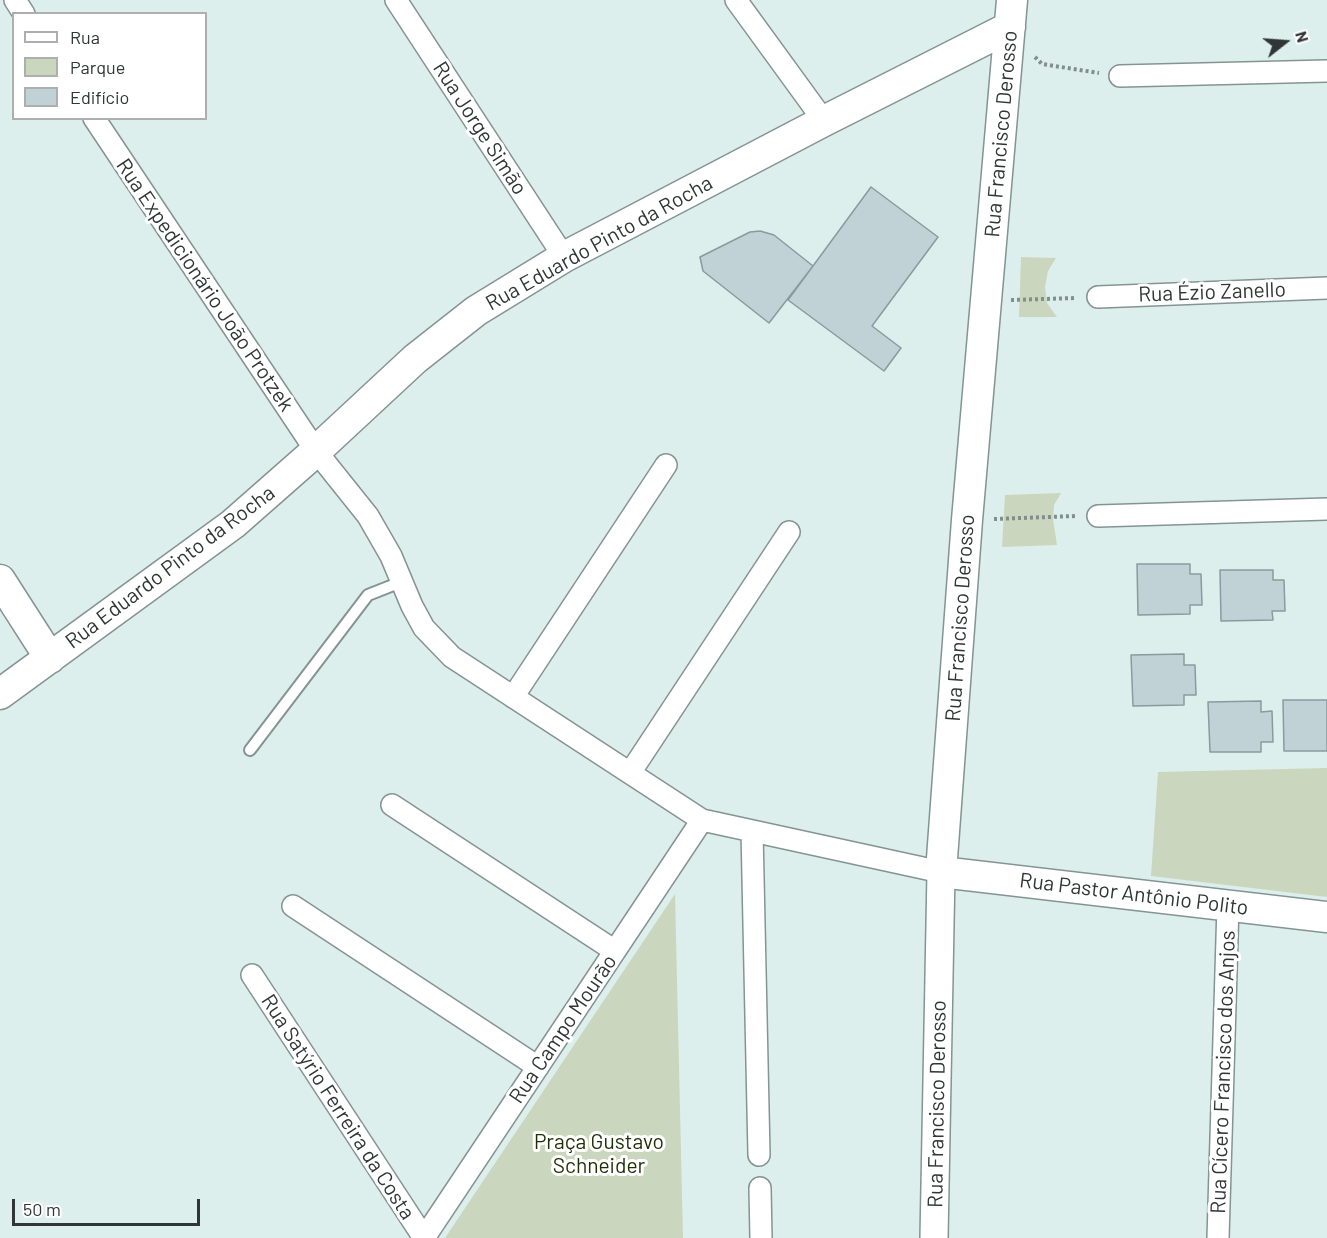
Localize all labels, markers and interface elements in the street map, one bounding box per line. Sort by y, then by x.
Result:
legend [12,12,207,120]
north arrow [1255,12,1315,72]
text: Rua [70,26,100,48]
text: N [1292,29,1313,44]
street label: Rua Francisco Derosso [979,30,1023,238]
text: Parque [70,56,125,78]
street label: Rua Jorge Simão [428,57,532,199]
text: Edifício [70,86,129,108]
street label: Rua Expedicionário João Protzek [111,154,299,416]
street label: Rua Eduardo Pinto da Rocha [481,170,717,316]
street label: Rua Ézio Zanello [1138,277,1286,307]
street label: Rua Eduardo Pinto da Rocha [60,480,280,654]
street label: Rua Francisco Derosso [940,514,980,722]
street label: Rua Pastor Antônio Polito [1018,867,1250,921]
street label: Rua Cícero Francisco dos Anjos [1205,930,1241,1214]
street label: Rua Campo Mourão [504,950,622,1108]
street label: Rua Satýrio Ferreira da Costa [256,990,420,1224]
street label: Rua Francisco Derosso [923,1000,951,1208]
park label: Praça Gustavo Schneider [534,1129,664,1179]
scale bar [15,1187,202,1225]
text: 50 m [23,1198,61,1220]

